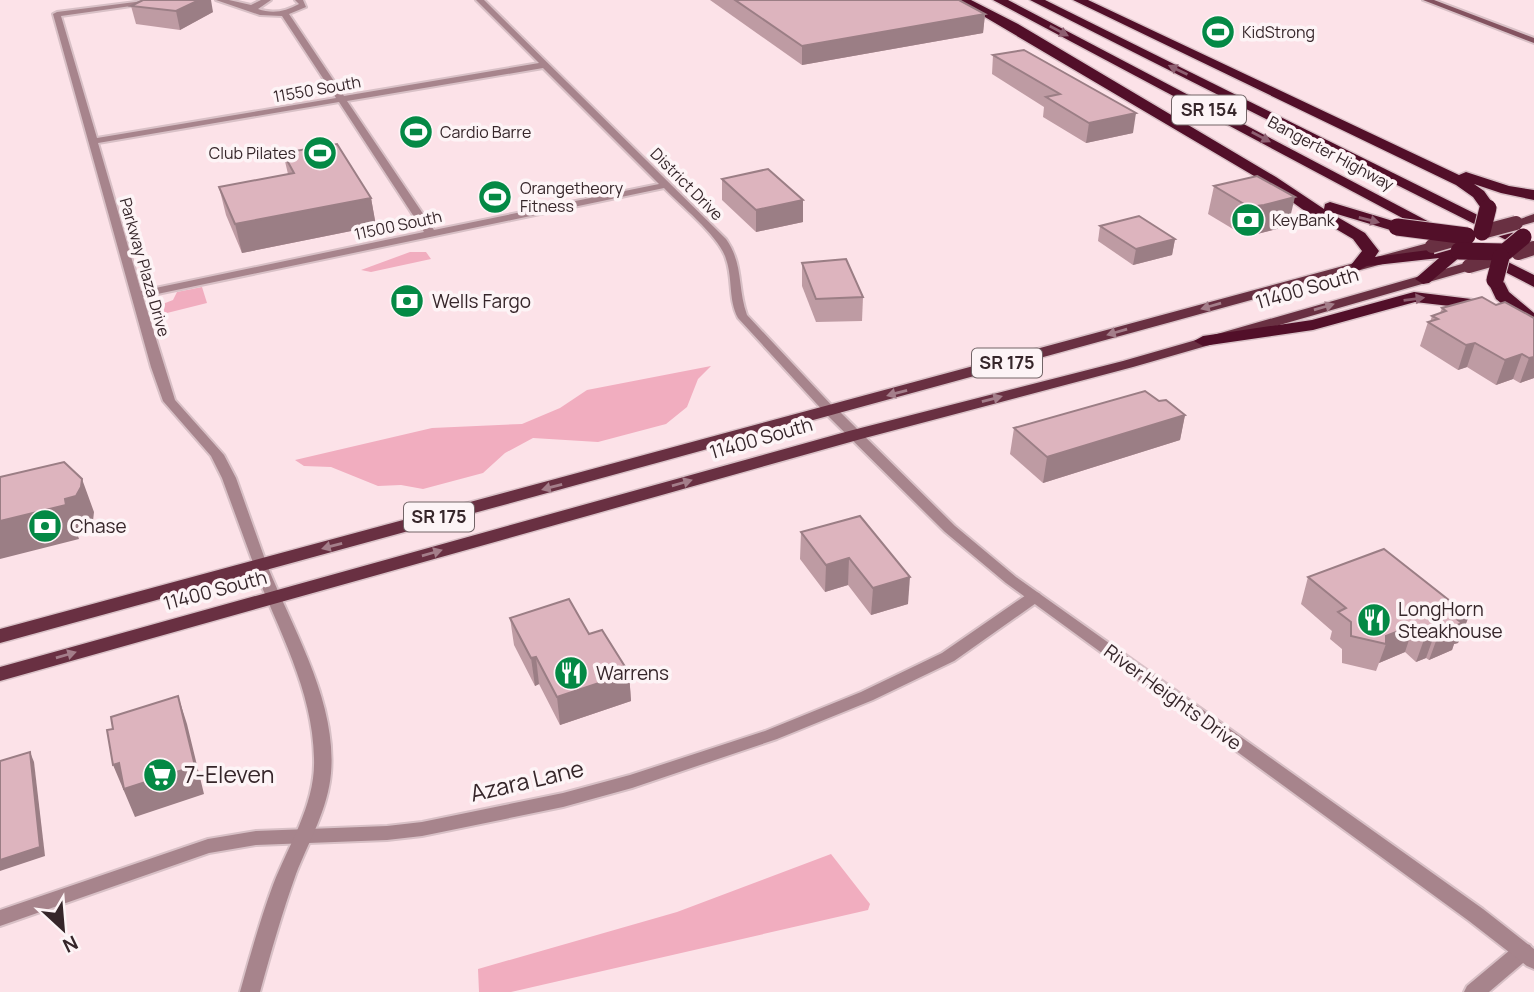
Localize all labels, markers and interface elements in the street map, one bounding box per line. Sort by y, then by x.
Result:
sports icon: KidStrong [1199,13,1237,51]
place label: KidStrong [1242,21,1315,43]
one-way arrow [1050,25,1069,37]
one-way arrow [1168,64,1188,75]
street label: 11550 South [271,70,363,108]
road number: SR 154 [1172,96,1246,124]
street label: Bangerter Highway [1264,111,1398,196]
sports icon: Cardio Barre [397,113,435,151]
place label: Cardio Barre [440,121,531,143]
one-way arrow [1251,131,1270,143]
sports icon: Club Pilates [301,134,339,172]
place label: Club Pilates [209,142,296,164]
street label: District Drive [646,143,728,225]
place label: Orangetheory Fitness [520,177,624,217]
sports icon: Orangetheory Fitness [476,178,514,216]
street label: Parkway Plaza Drive [115,195,175,339]
bank icon: KeyBank [1229,201,1267,239]
street label: 11500 South [352,205,444,245]
place label: KeyBank [1272,209,1336,231]
one-way arrow [1358,215,1380,226]
street label: 11400 South [1252,261,1362,315]
bank icon: Wells Fargo [388,282,426,320]
place label: Wells Fargo [432,288,531,314]
one-way arrow [1403,293,1425,304]
one-way arrow [1201,301,1222,311]
one-way arrow [1313,302,1334,312]
one-way arrow [1105,327,1127,338]
road number: SR 175 [972,348,1042,377]
one-way arrow [886,388,908,399]
one-way arrow [981,393,1003,404]
street label: 11400 South [706,411,816,465]
one-way arrow [672,477,694,488]
one-way arrow [541,482,562,492]
road number: SR 175 [404,503,474,532]
bank icon: Chase [26,507,64,545]
place label: Chase [70,513,127,539]
one-way arrow [321,541,343,552]
one-way arrow [422,547,444,558]
street label: 11400 South [160,564,270,616]
place label: LongHorn Steakhouse [1398,596,1503,644]
restaurant icon: LongHorn Steakhouse [1355,601,1393,639]
street label: River Heights Drive [1099,638,1247,756]
one-way arrow [56,650,77,660]
restaurant icon: Warrens [552,654,590,692]
place label: Warrens [596,660,669,686]
street label: Azara Lane [467,751,587,809]
supermarket icon: 7-Eleven [141,756,179,794]
place label: 7-Eleven [184,758,274,790]
north arrow [28,894,98,964]
text: N [59,930,82,959]

